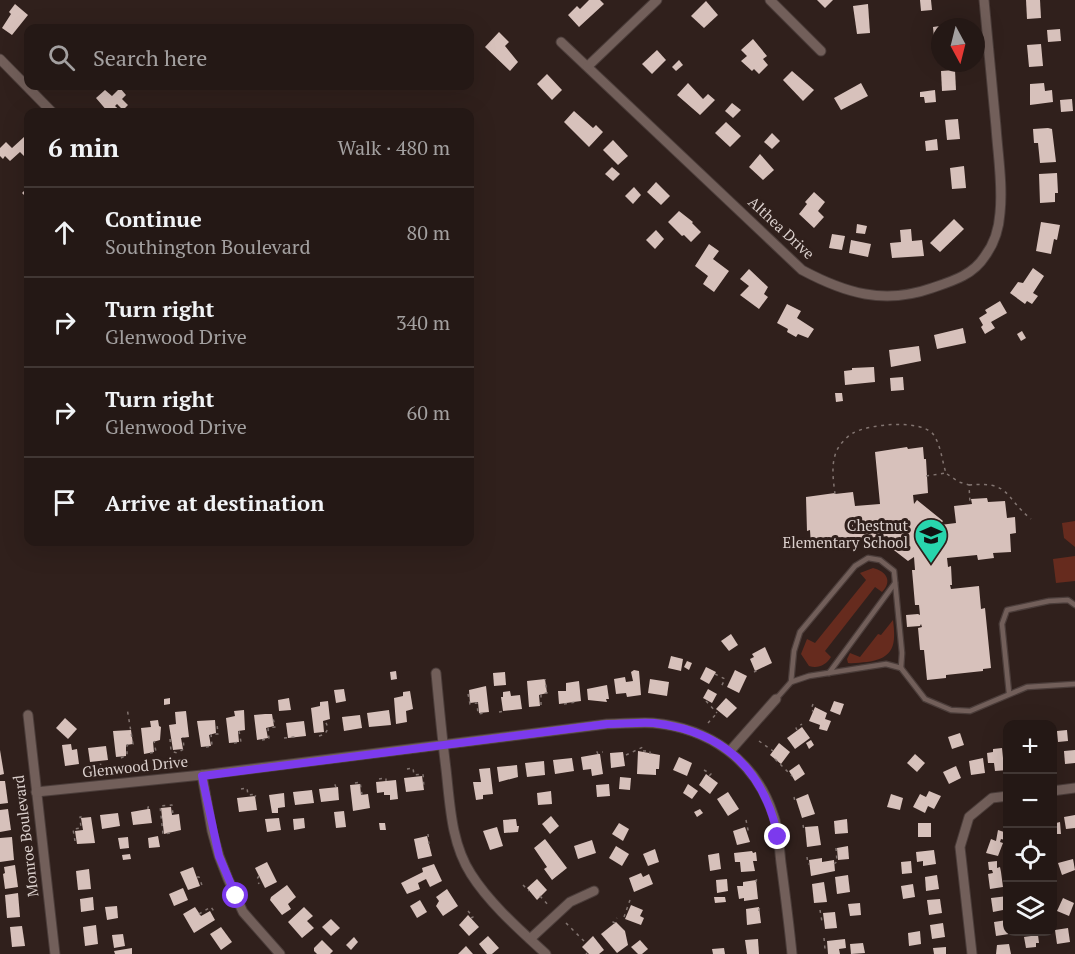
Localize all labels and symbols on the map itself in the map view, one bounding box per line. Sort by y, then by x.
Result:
north arrow [931,18,985,72]
street label: Althea Drive [744,191,819,263]
place label: Chestnut Elementary School [782,515,908,552]
school or university icon: Chestnut Elementary School [913,517,949,564]
street label: Glenwood Drive [81,751,189,782]
street label: Monroe Boulevard [8,774,42,898]
route end [764,823,790,849]
route start [222,882,248,908]

